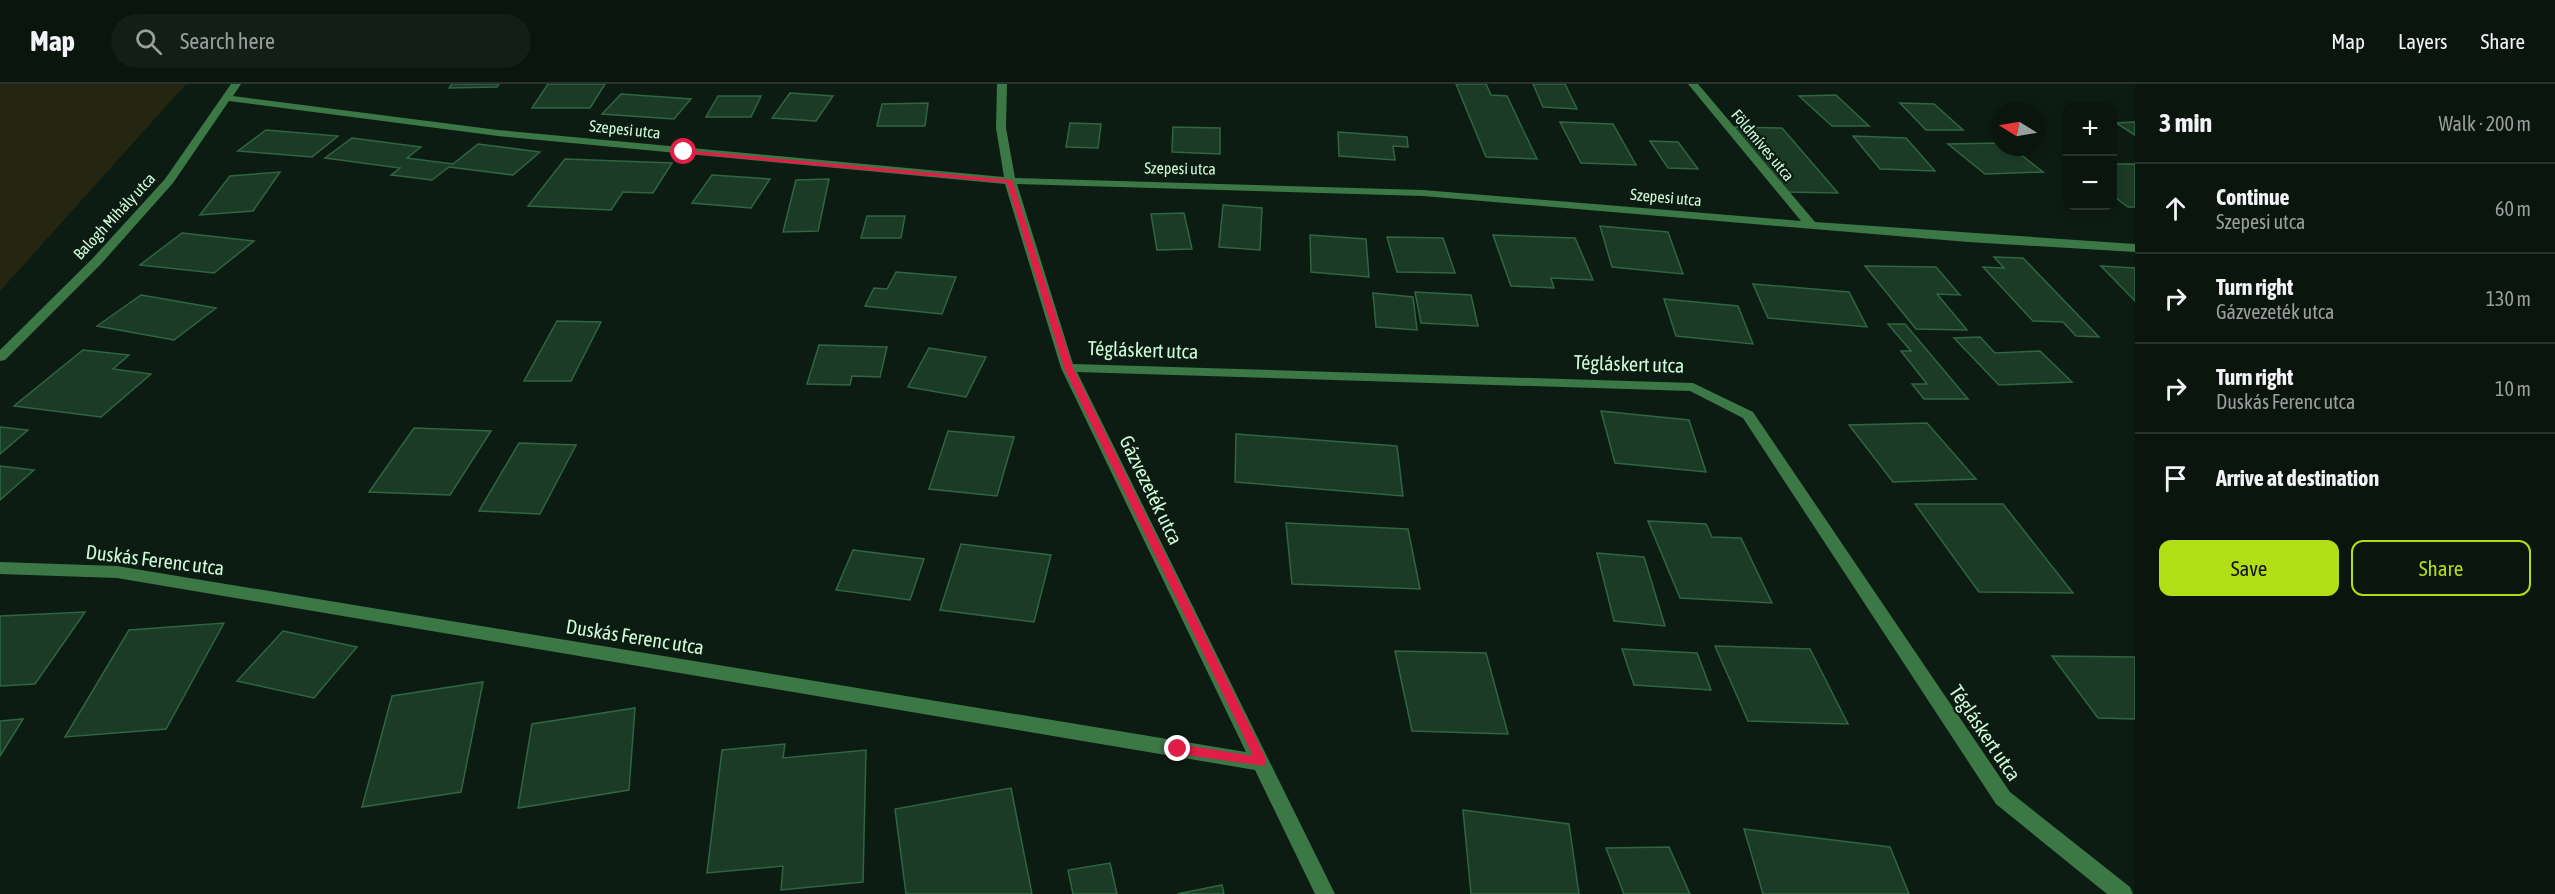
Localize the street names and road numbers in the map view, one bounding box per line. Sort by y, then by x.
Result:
street label: Földmíves utca [1728,106,1798,184]
street label: Szepesi utca [588,116,661,143]
street label: Szepesi utca [1144,158,1216,179]
street label: Balogh Mihály utca [69,169,159,264]
street label: Szepesi utca [1630,185,1702,210]
street label: Tégláskert utca [1087,336,1199,363]
street label: Tégláskert utca [1573,350,1685,377]
street label: Gázvezeték utca [1115,432,1188,548]
street label: Duskás Ferenc utca [85,540,226,579]
street label: Duskás Ferenc utca [564,614,706,659]
street label: Tégláskert utca [1945,680,2026,785]

